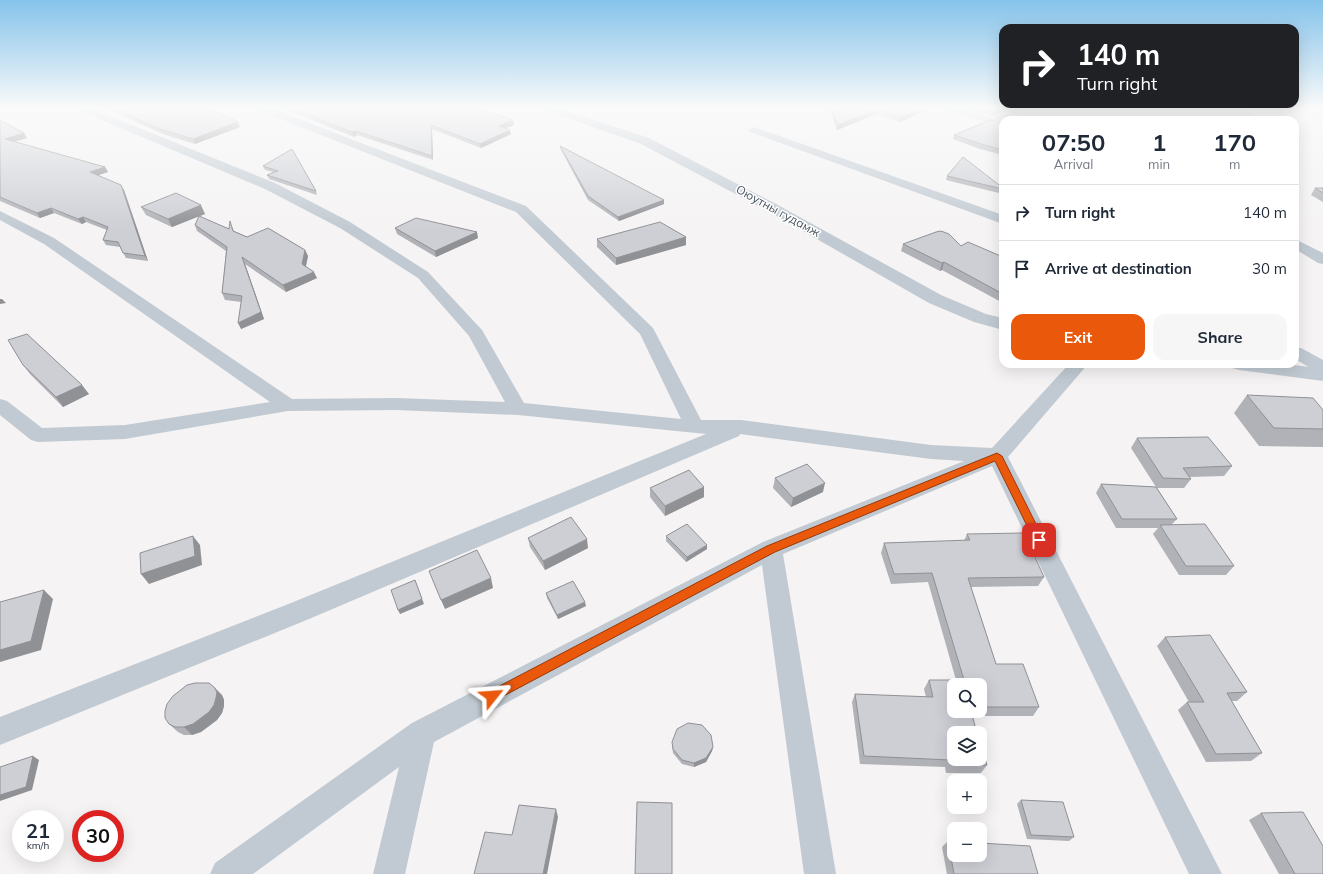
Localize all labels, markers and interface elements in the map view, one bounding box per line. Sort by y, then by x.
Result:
text: 140 m [1077,37,1160,72]
icon: right [1011,40,1063,92]
text: Turn right [1077,72,1157,95]
text: 07:50 [1042,127,1105,157]
text: 1 [1152,127,1166,157]
text: 170 [1213,127,1256,157]
text: Arrival [1054,156,1093,172]
text: min [1148,156,1170,172]
text: m [1229,156,1240,172]
street label: Оюутны гудамж [734,181,823,240]
icon: right [1011,202,1033,224]
text: Turn right [1045,203,1115,222]
text: 140 m [1243,203,1287,222]
icon: arrive [1011,258,1033,280]
text: Arrive at destination [1045,259,1192,278]
text: 30 m [1252,259,1287,278]
button: Exit [1011,314,1145,360]
button: Share [1153,314,1287,360]
pin [1022,523,1056,557]
icon: arrive [1028,529,1050,551]
position arrow [471,675,513,717]
map controls [947,678,987,862]
button: search [947,678,987,718]
button: layers [947,726,987,766]
button: + [947,774,987,814]
speed limit sign: 30 [72,810,124,862]
text: 21 [26,818,50,843]
button: − [947,822,987,862]
text: km/h [27,839,49,852]

